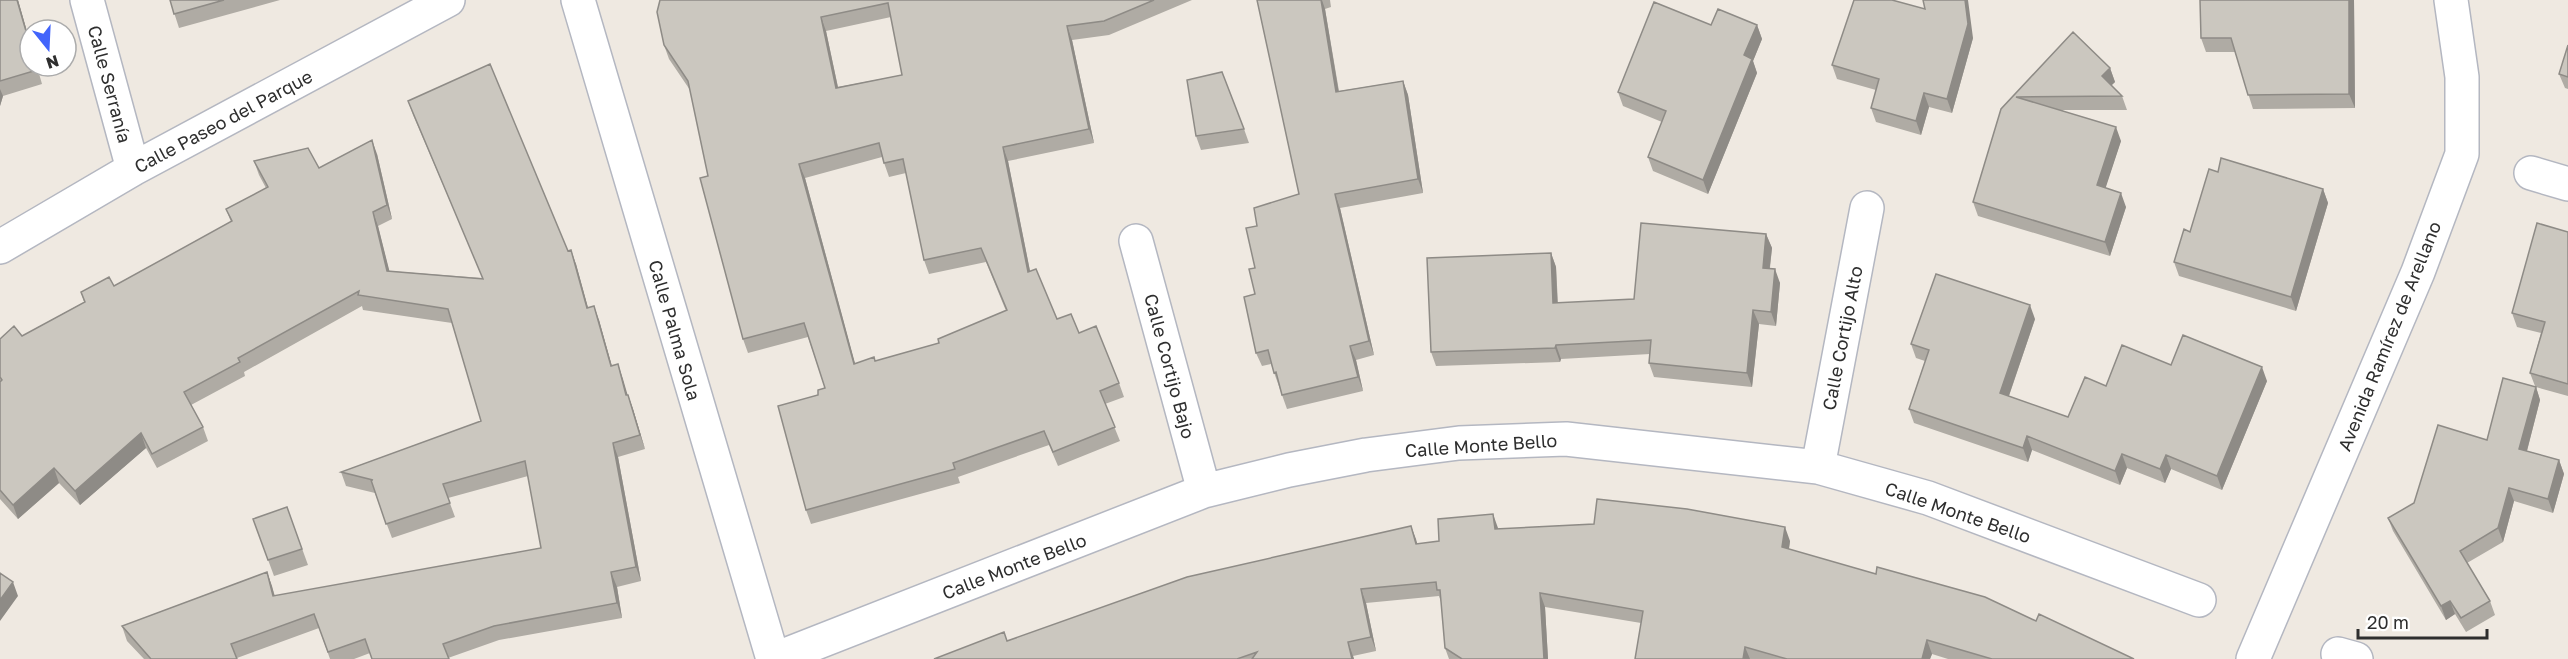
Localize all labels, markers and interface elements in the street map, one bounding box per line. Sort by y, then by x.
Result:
north arrow [18,18,78,78]
street label: Calle Serranía [84,23,136,145]
text: N [44,51,62,74]
street label: Calle Paseo del Parque [130,65,316,177]
street label: Avenida Ramírez de Arellano [2333,218,2445,454]
street label: Calle Palma Sola [644,257,706,403]
street label: Calle Cortijo Alto [1817,264,1867,412]
street label: Calle Cortijo Bajo [1140,291,1200,441]
street label: Calle Monte Bello [1404,429,1558,461]
street label: Calle Monte Bello [1882,477,2034,547]
street label: Calle Monte Bello [939,528,1089,604]
scale bar [2358,602,2487,640]
text: 20 m [2367,611,2409,633]

